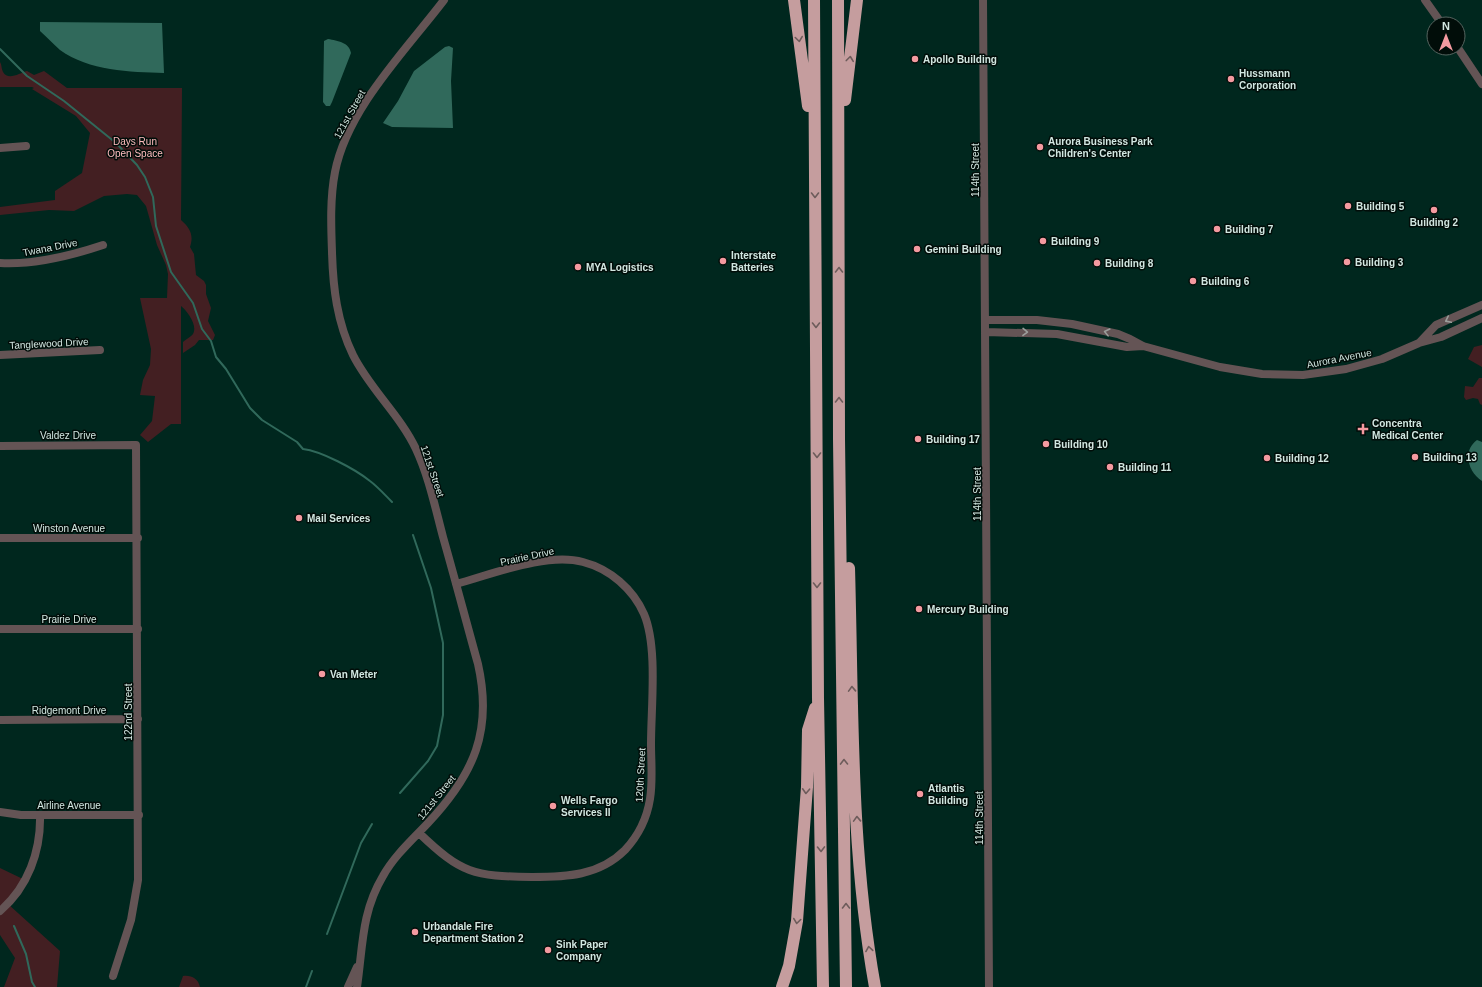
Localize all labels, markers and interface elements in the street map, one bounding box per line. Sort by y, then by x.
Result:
north arrow [1426,16,1466,56]
text: N [1442,20,1450,32]
one-way arrow [794,36,803,42]
marker: Apollo Building [910,54,920,64]
place label: Apollo Building [923,54,997,65]
one-way arrow [845,56,854,62]
place label: Hussmann Corporation [1239,68,1296,91]
marker: Hussmann Corporation [1226,74,1236,84]
street label: 121st Street [332,88,367,140]
park label: Days Run Open Space [107,136,163,159]
place label: Aurora Business Park Children's Center [1048,136,1153,159]
marker: Aurora Business Park Children's Center [1035,142,1045,152]
street label: 114th Street [970,143,981,197]
one-way arrow [811,192,819,198]
marker: Building 5 [1343,201,1353,211]
place label: Building 5 [1356,201,1405,212]
marker: Building 2 [1429,205,1439,215]
place label: Building 2 [1410,217,1459,228]
marker: Building 7 [1212,224,1222,234]
place label: Building 7 [1225,224,1274,235]
marker: Building 9 [1038,236,1048,246]
place label: Building 9 [1051,236,1100,247]
street label: Twana Drive [22,237,79,258]
marker: Gemini Building [912,244,922,254]
place label: Gemini Building [925,244,1002,255]
place label: Interstate Batteries [731,250,776,273]
marker: Interstate Batteries [718,256,728,266]
marker: Building 3 [1342,257,1352,267]
place label: Building 3 [1355,257,1404,268]
marker: Building 8 [1092,258,1102,268]
place label: Building 8 [1105,258,1154,269]
marker: MYA Logistics [573,262,583,272]
place label: MYA Logistics [586,262,654,273]
one-way arrow [835,267,843,273]
marker: Building 6 [1188,276,1198,286]
place label: Building 6 [1201,276,1250,287]
one-way arrow [1444,315,1452,323]
one-way arrow [812,322,820,328]
one-way arrow [1022,328,1028,336]
one-way arrow [1104,328,1110,336]
street label: Tanglewood Drive [9,336,89,351]
street label: Aurora Avenue [1306,347,1373,370]
one-way arrow [835,397,843,403]
place label: Concentra Medical Center [1372,418,1443,441]
marker: Concentra Medical Center [1357,423,1369,435]
street label: Valdez Drive [40,430,96,441]
marker: Building 17 [913,434,923,444]
place label: Building 17 [926,434,980,445]
marker: Building 10 [1041,439,1051,449]
place label: Building 10 [1054,439,1108,450]
street label: 121st Street [419,444,447,499]
one-way arrow [813,452,821,458]
marker: Building 13 [1410,452,1420,462]
place label: Building 13 [1423,452,1477,463]
marker: Building 12 [1262,453,1272,463]
place label: Building 12 [1275,453,1329,464]
marker: Building 11 [1105,462,1115,472]
place label: Building 11 [1118,462,1172,473]
street label: 114th Street [972,467,983,521]
marker: Mail Services [294,513,304,523]
place label: Mail Services [307,513,371,524]
street label: Winston Avenue [33,523,105,534]
street label: Prairie Drive [499,545,556,568]
one-way arrow [813,582,821,588]
marker: Mercury Building [914,604,924,614]
place label: Mercury Building [927,604,1009,615]
street label: Prairie Drive [41,614,97,625]
marker: Van Meter [317,669,327,679]
place label: Van Meter [330,669,377,680]
street label: 122nd Street [123,683,134,741]
one-way arrow [848,686,857,692]
street label: Ridgemont Drive [32,705,107,716]
street label: 120th Street [634,747,647,803]
one-way arrow [840,759,848,765]
street label: 121st Street [415,773,458,822]
place label: Atlantis Building [928,783,968,806]
one-way arrow [802,788,811,794]
marker: Atlantis Building [915,789,925,799]
street label: 114th Street [974,791,985,845]
place label: Wells Fargo Services II [561,795,618,818]
street label: Airline Avenue [37,800,101,811]
marker: Wells Fargo Services II [548,801,558,811]
one-way arrow [852,816,861,822]
one-way arrow [816,846,825,852]
one-way arrow [842,903,850,909]
one-way arrow [793,918,802,924]
place label: Urbandale Fire Department Station 2 [423,921,524,944]
marker: Urbandale Fire Department Station 2 [410,927,420,937]
place label: Sink Paper Company [556,939,608,962]
marker: Sink Paper Company [543,945,553,955]
one-way arrow [865,945,874,952]

